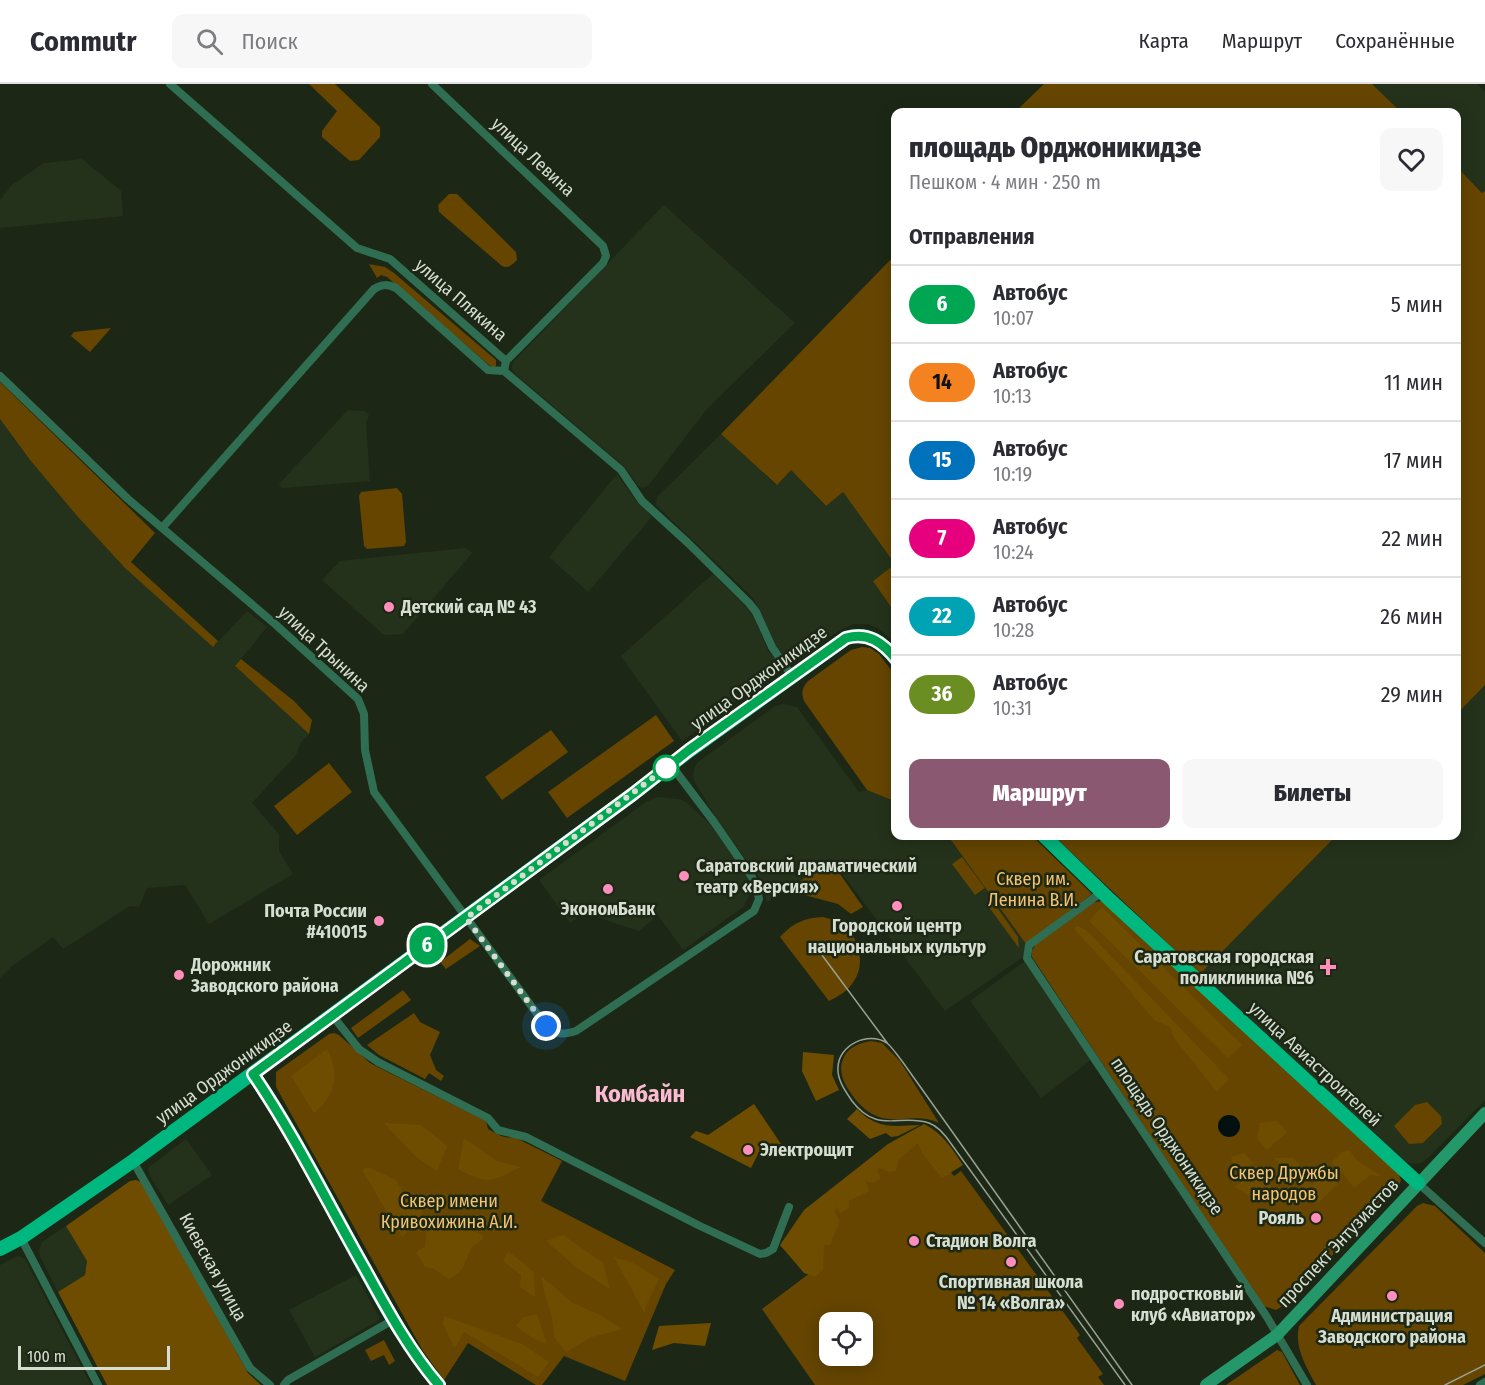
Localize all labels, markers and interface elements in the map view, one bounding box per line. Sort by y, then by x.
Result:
search box [172,14,592,68]
text: Commutr [30,25,136,58]
icon: search [193,25,226,58]
text: Поиск [241,28,298,55]
text: Карта [1139,28,1189,54]
text: Маршрут [1222,28,1302,54]
text: Сохранённые [1335,28,1455,54]
street label: улица Левина [487,113,579,201]
button: heart [1380,128,1443,191]
text: площадь Орджоникидзе [909,131,1201,164]
text: Пешком · 4 мин · 250 m [909,170,1101,194]
text: Отправления [909,223,1035,250]
street label: улица Плякина [410,254,512,346]
text: Автобус [993,279,1068,306]
text: 6 [937,291,947,317]
text: 5 мин [1391,291,1443,318]
text: 10:07 [993,306,1034,330]
text: Автобус [993,357,1068,384]
text: 14 [932,369,952,395]
text: 11 мин [1384,369,1443,396]
text: 10:13 [993,384,1031,408]
text: Автобус [993,435,1068,462]
text: 15 [932,447,952,473]
text: 17 мин [1383,447,1443,474]
text: 10:19 [993,462,1032,486]
text: Автобус [993,513,1068,540]
text: 7 [938,525,946,551]
text: 22 мин [1382,525,1443,552]
text: 10:24 [993,540,1034,564]
text: Автобус [993,591,1068,618]
place label: Детский сад № 43 [400,596,537,618]
marker: Детский сад № 43 [382,600,396,614]
street label: улица Трынина [274,601,374,697]
text: 22 [932,603,952,629]
text: 26 мин [1380,603,1443,630]
text: 10:28 [993,618,1034,642]
street label: улица Орджоникидзе [687,621,832,735]
text: Автобус [993,669,1068,696]
text: 36 [932,681,952,707]
text: 29 мин [1381,681,1443,708]
text: 10:31 [993,696,1032,720]
unlabelled marker [653,755,679,781]
button: Маршрут [909,759,1170,828]
button: Билеты [1182,759,1443,828]
place label: Саратовский драматический театр «Версия» [696,855,917,898]
park label: Сквер им. Ленина В.И. [988,868,1078,911]
marker: Саратовский драматический театр «Версия» [677,869,691,883]
marker: ЭкономБанк [601,882,615,896]
place label: ЭкономБанк [561,898,656,920]
marker: Городской центр национальных культур [890,899,904,913]
place label: Почта России #410015 [264,900,367,943]
marker: Почта России #410015 [372,914,386,928]
place label: Городской центр национальных культур [808,915,986,958]
line badge: 6 [408,926,446,964]
text: 6 [422,932,432,958]
place label: Саратовская городская поликлиника №6 [1134,946,1314,989]
place label: Дорожник Заводского района [190,954,339,997]
marker: Саратовская городская поликлиника №6 [1319,958,1337,976]
marker: Дорожник Заводского района [172,968,186,982]
street label: улица Авиастроителей [1244,997,1386,1131]
your location [531,1011,561,1041]
street label: улица Орджоникидзе [152,1015,297,1129]
street label: площадь Орджоникидзе [1106,1053,1228,1219]
district label: Комбайн [595,1080,685,1108]
place label: Электрощит [760,1139,854,1161]
marker: Электрощит [741,1143,755,1157]
park label: Сквер Дружбы народов [1229,1162,1339,1205]
street label: проспект Энтузиастов [1273,1174,1403,1312]
park label: Сквер имени Кривохижина А.И. [381,1190,517,1233]
place label: Рояль [1258,1207,1304,1229]
street label: Киевская улица [174,1209,252,1325]
marker: Рояль [1309,1211,1323,1225]
place label: Стадион Волга [926,1230,1037,1252]
marker: Стадион Волга [907,1234,921,1248]
marker: Спортивная школа № 14 «Волга» [1004,1255,1018,1269]
place label: Спортивная школа № 14 «Волга» [939,1271,1083,1314]
place label: подростковый клуб «Авиатор» [1131,1283,1256,1326]
marker: Администрация Заводского района [1385,1289,1399,1303]
marker: подростковый клуб «Авиатор» [1112,1297,1126,1311]
place label: Администрация Заводского района [1317,1305,1466,1348]
map controls [819,1312,873,1366]
button: locate [819,1312,873,1366]
scale bar [18,1343,170,1370]
text: 100 m [27,1347,66,1366]

